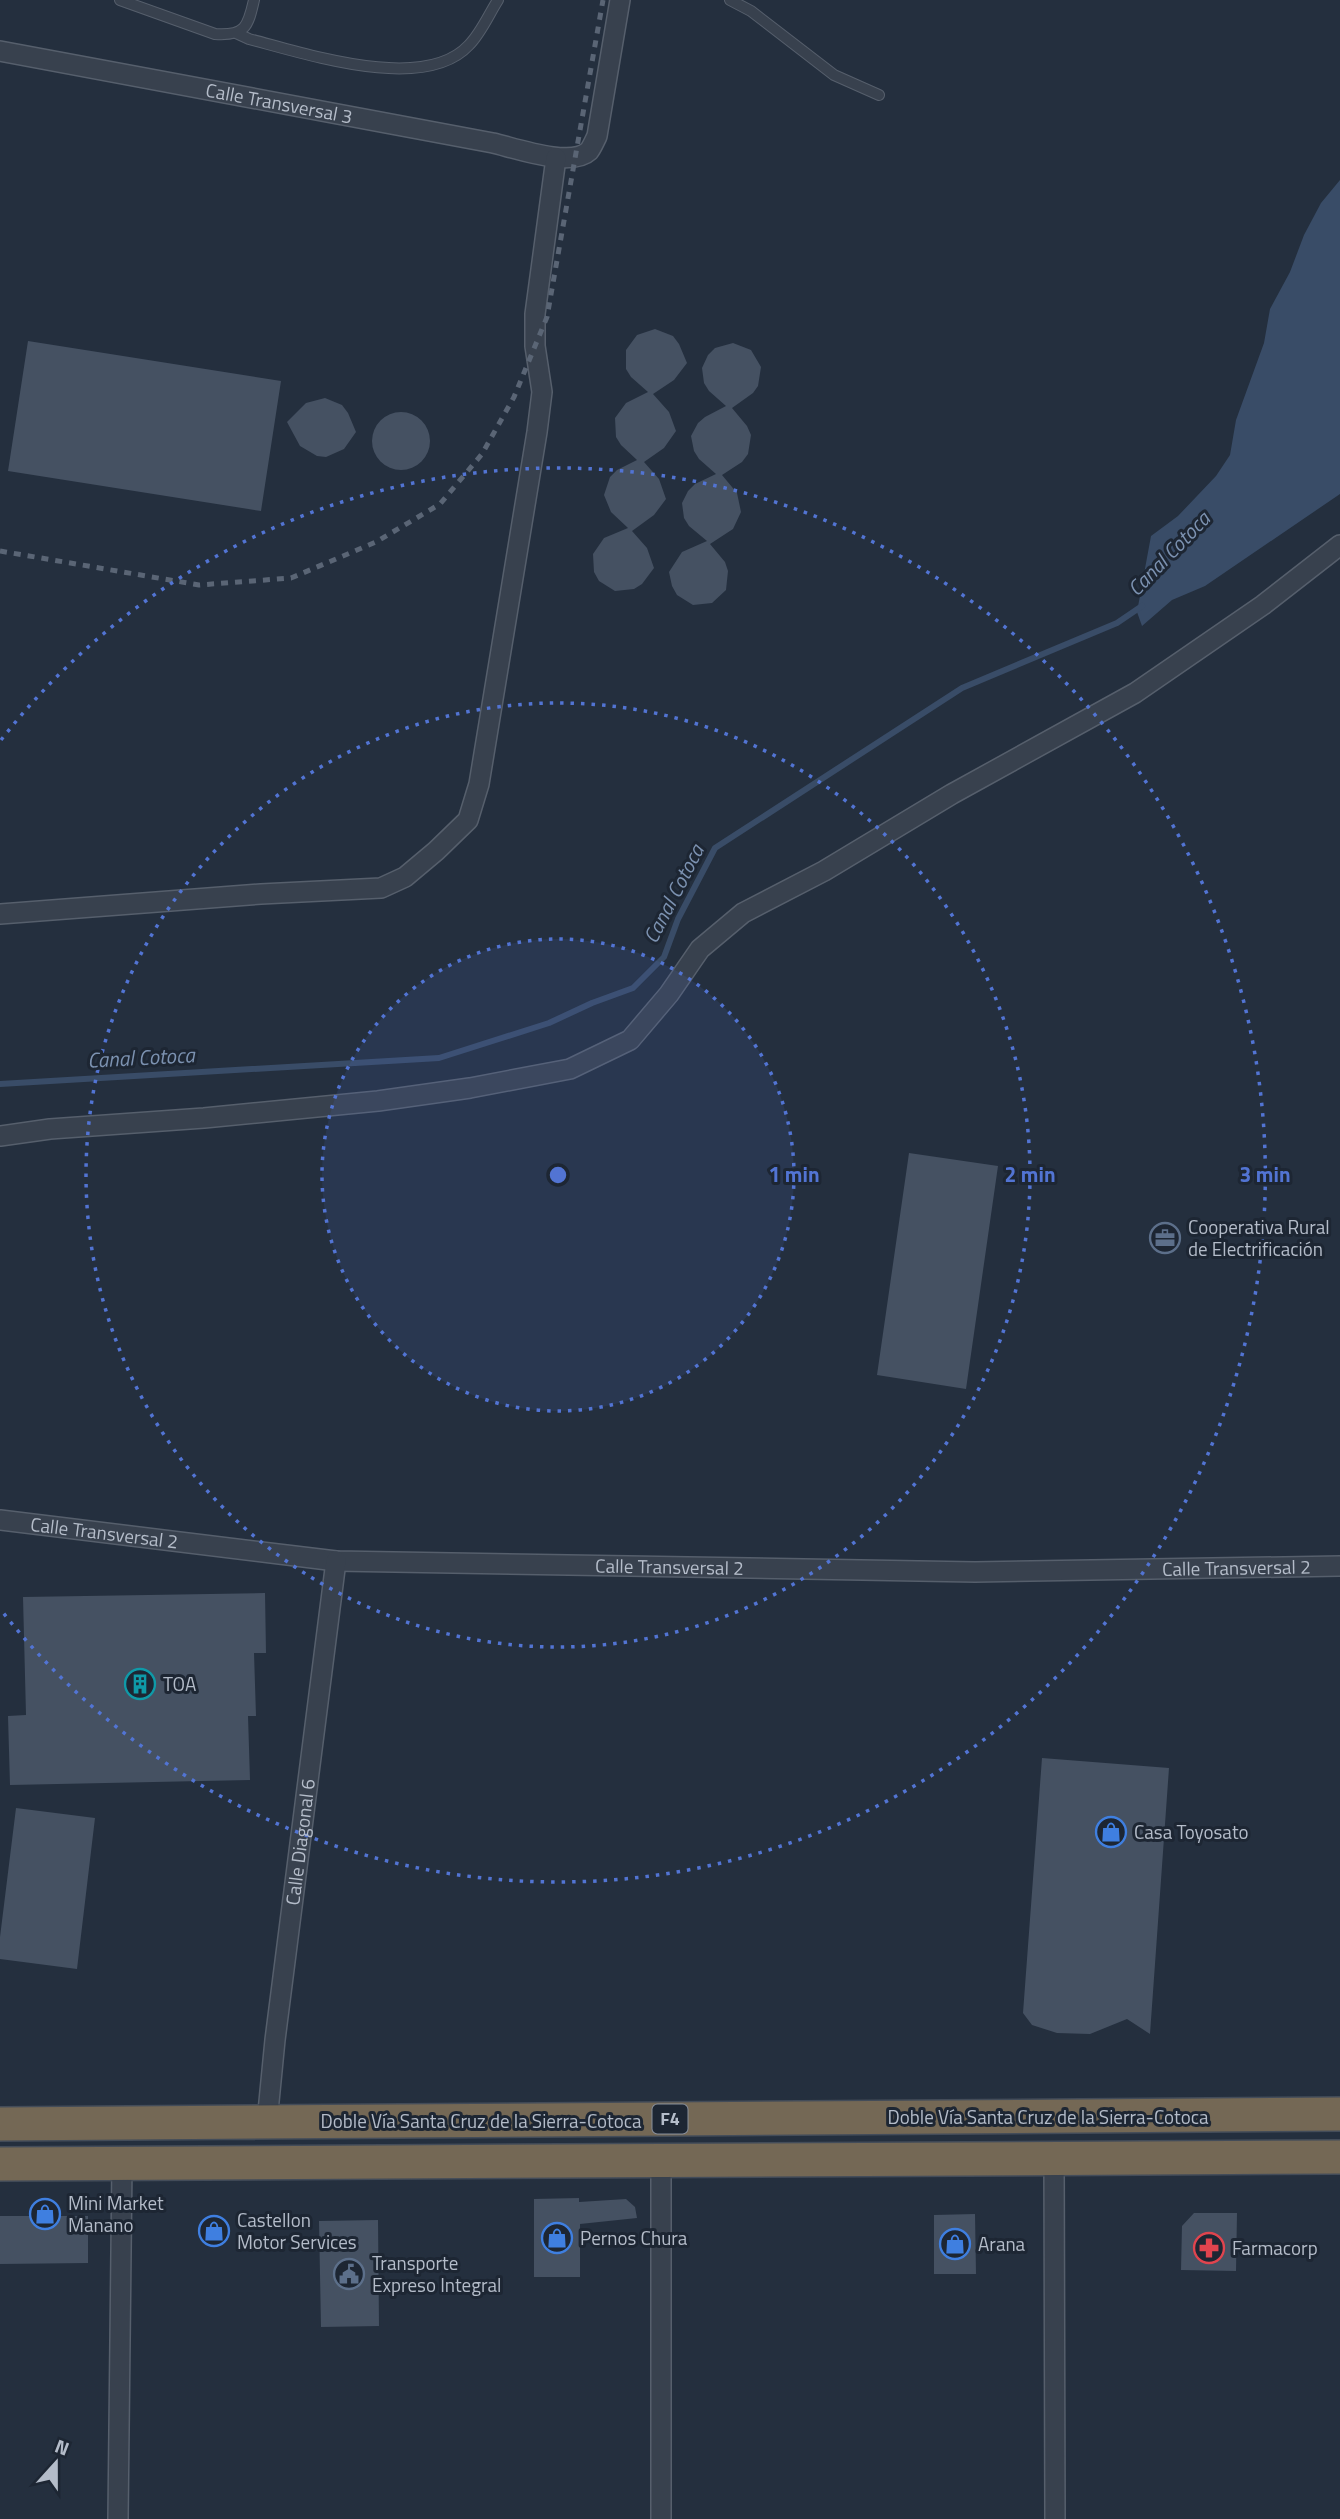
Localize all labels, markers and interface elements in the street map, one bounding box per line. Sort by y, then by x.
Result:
street label: Calle Transversal 3 [204,75,355,130]
water label: Canal Cotoca [1119,502,1218,603]
water label: Canal Cotoca [634,837,712,949]
water label: Canal Cotoca [86,1038,197,1076]
text: 1 min [768,1158,820,1190]
text: 2 min [1004,1158,1056,1190]
text: 3 min [1239,1158,1291,1190]
centre of rings [546,1163,570,1187]
place label: Cooperativa Rural de Electrificación [1188,1212,1330,1263]
office icon: Cooperativa Rural de Electrificación [1148,1221,1182,1255]
street label: Calle Transversal 2 [29,1509,180,1556]
street label: Calle Transversal 2 [595,1550,744,1582]
street label: Calle Transversal 2 [1162,1551,1311,1583]
building icon: TOA [123,1667,157,1701]
place label: TOA [163,1669,196,1698]
street label: Calle Diagonal 6 [277,1777,322,1907]
shop icon: Casa Toyosato [1094,1815,1128,1849]
place label: Casa Toyosato [1134,1817,1249,1846]
street label: Doble Vía Santa Cruz de la Sierra-Cotoca [887,2102,1209,2131]
road number: F4 [652,2104,688,2134]
street label: Doble Vía Santa Cruz de la Sierra-Cotoca [320,2106,642,2135]
place label: Mini Market Manano [68,2188,164,2239]
shop icon: Mini Market Manano [28,2197,62,2231]
place label: Castellon Motor Services [237,2205,357,2256]
shop icon: Castellon Motor Services [197,2214,231,2248]
shop icon: Pernos Chura [540,2221,574,2255]
place label: Pernos Chura [580,2223,688,2252]
shop icon: Arana [938,2227,972,2261]
place label: Arana [978,2229,1026,2258]
pharmacy icon: Farmacorp [1192,2231,1226,2265]
place label: Farmacorp [1232,2233,1318,2262]
place label: Transporte Expreso Integral [372,2248,501,2299]
public building icon: Transporte Expreso Integral [332,2257,366,2291]
north arrow [21,2428,91,2498]
text: N [51,2431,74,2463]

